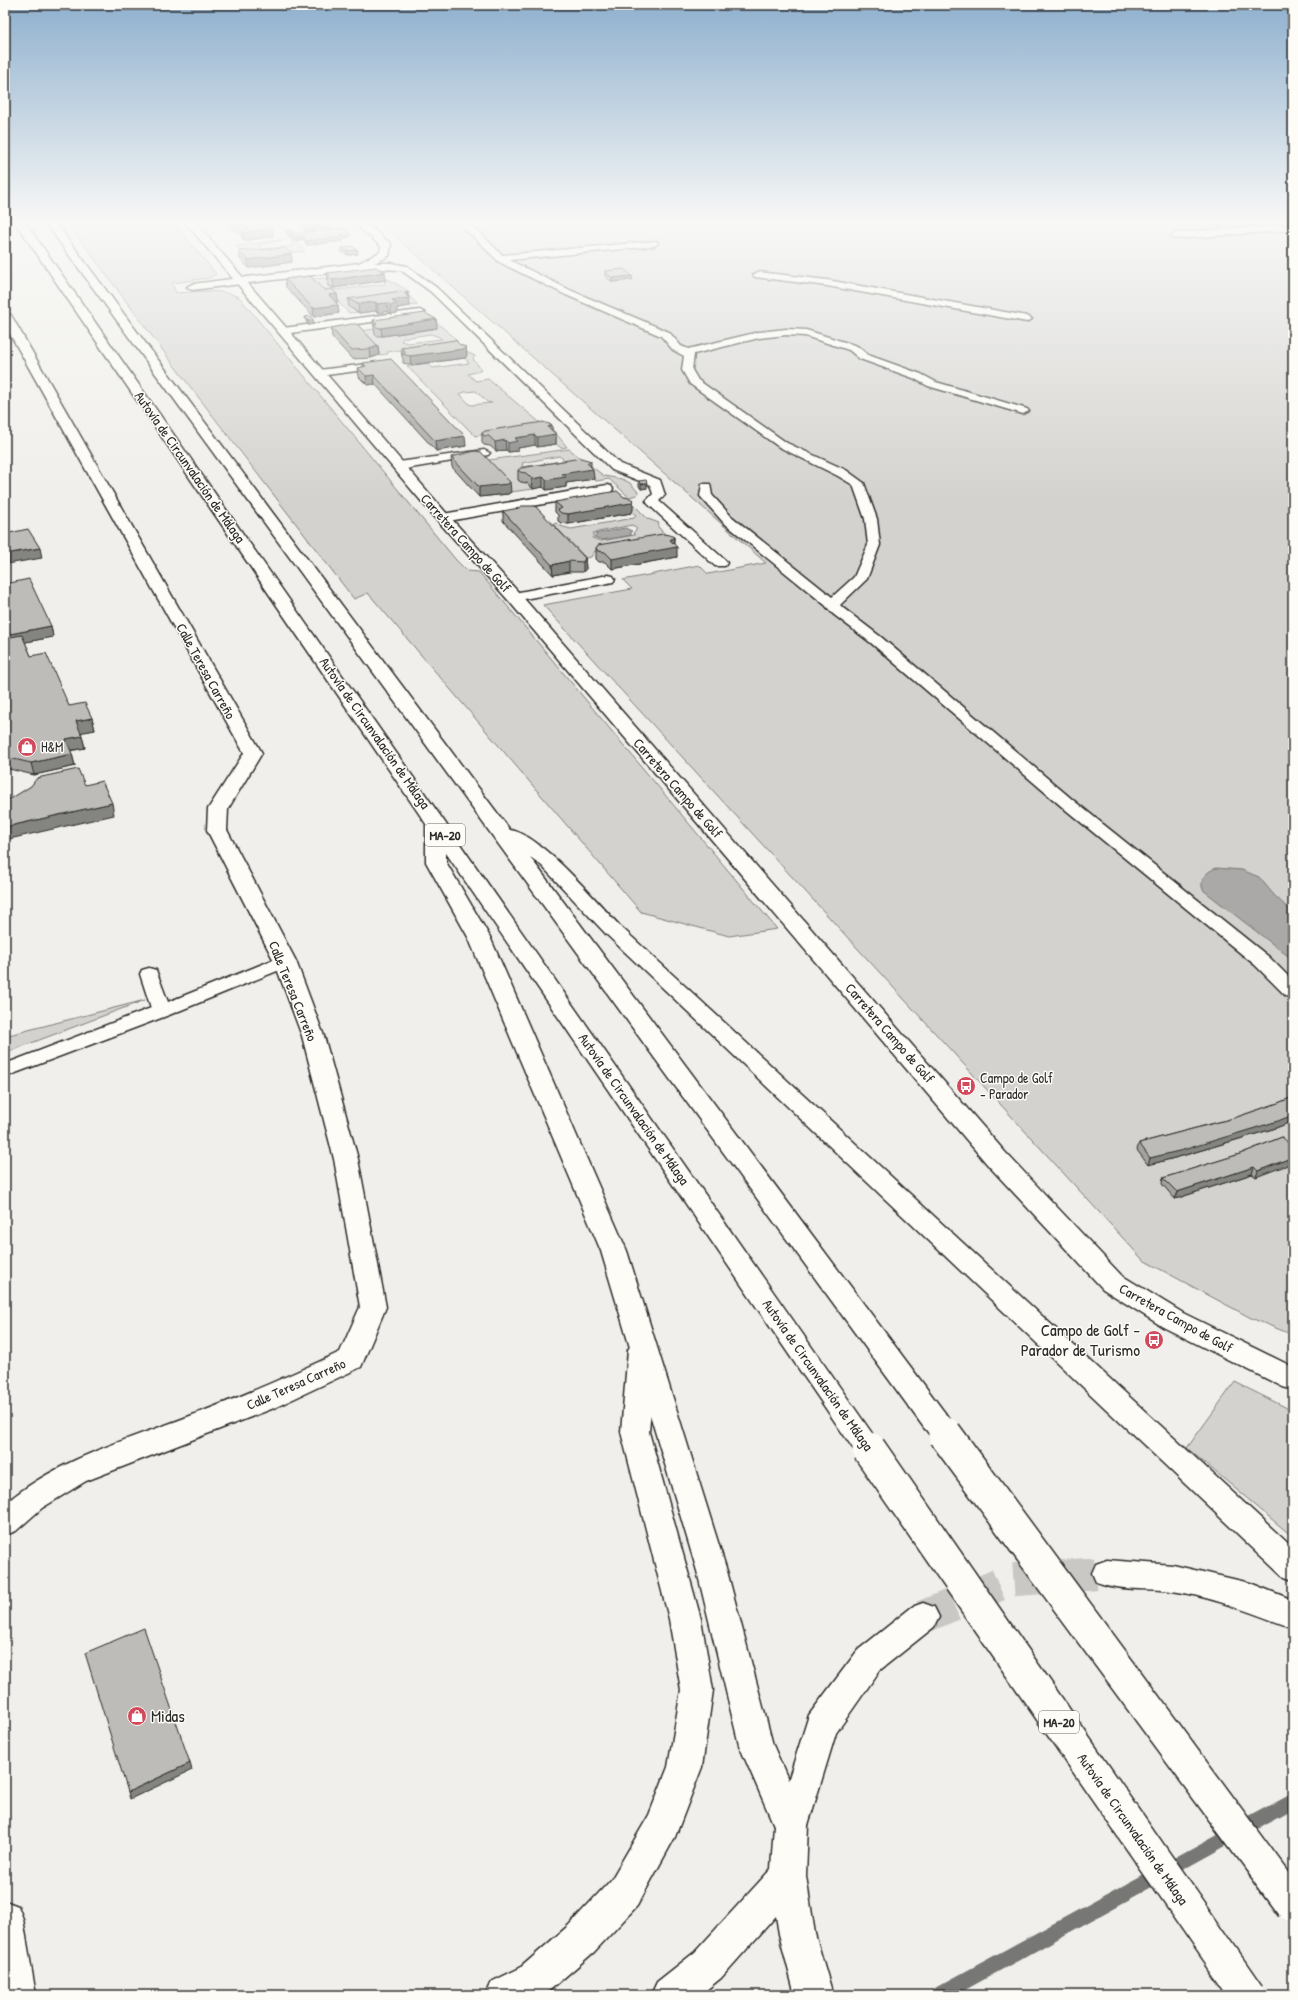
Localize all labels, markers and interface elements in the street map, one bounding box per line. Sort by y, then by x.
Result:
street label: Autovía de Circunvalación de Málaga [130,387,250,547]
street label: Carretera Campo de Golf [416,489,516,597]
street label: Calle Teresa Carreño [172,620,241,722]
street label: Autovía de Circunvalación de Málaga [315,653,435,813]
street label: Carretera Campo de Golf [629,734,727,842]
shop icon: H&M [16,736,38,758]
place label: H&M [41,737,63,756]
road number: MA-20 [425,824,465,846]
street label: Calle Teresa Carreño [265,938,322,1044]
street label: Carretera Campo de Golf [841,979,939,1087]
street label: Autovía de Circunvalación de Málaga [574,1029,694,1189]
place label: Campo de Golf - Parador [980,1068,1053,1103]
bus stop icon: Campo de Golf - Parador [955,1075,977,1097]
street label: Carretera Campo de Golf [1116,1278,1236,1358]
street label: Autovía de Circunvalación de Málaga [758,1295,878,1455]
place label: Campo de Golf - Parador de Turismo [1021,1318,1140,1361]
bus stop icon: Campo de Golf - Parador de Turismo [1143,1329,1165,1351]
street label: Calle Teresa Carreño [243,1353,349,1414]
place label: Midas [151,1704,185,1727]
shop icon: Midas [126,1705,148,1727]
road number: MA-20 [1039,1711,1079,1733]
street label: Autovía de Circunvalación de Málaga [1073,1749,1193,1909]

